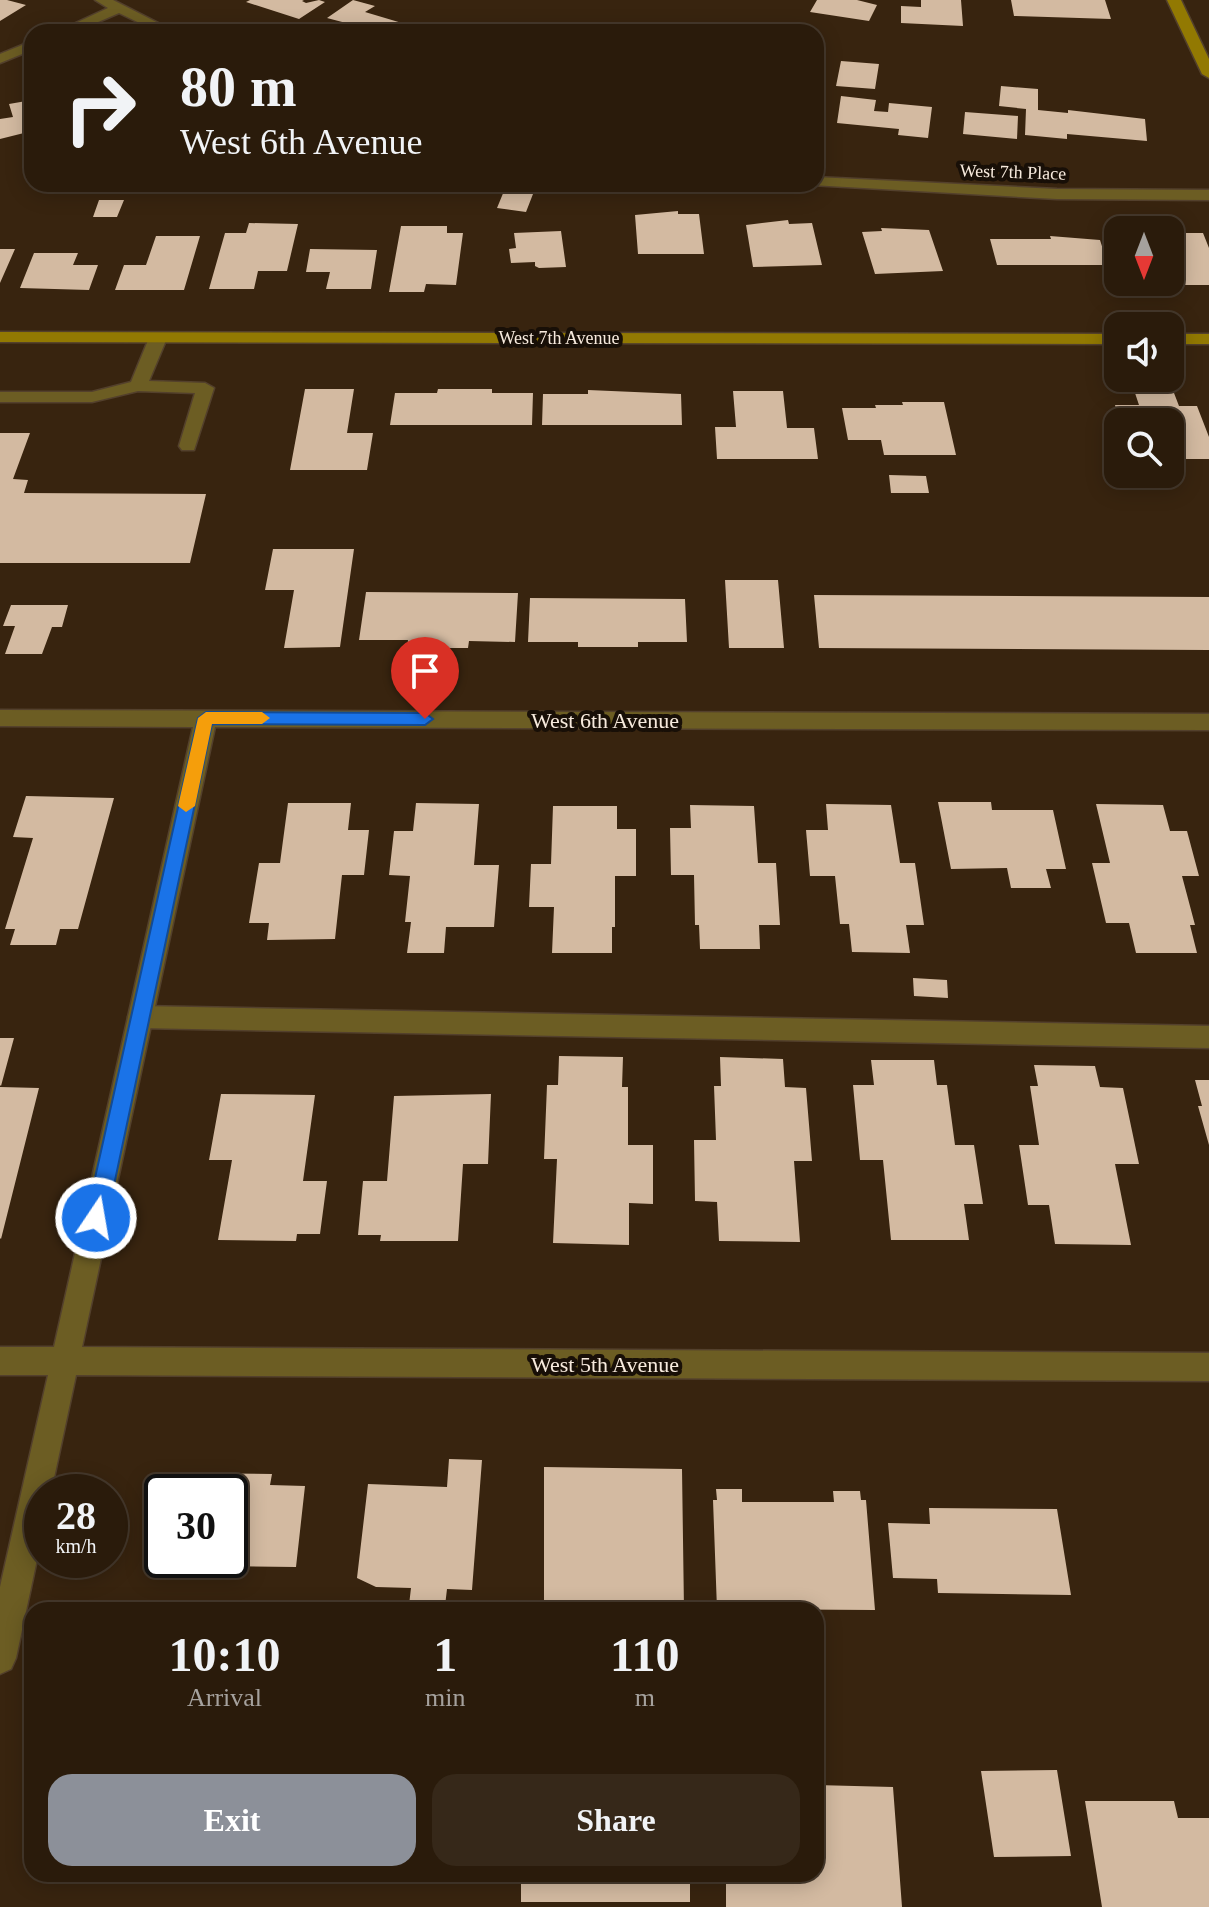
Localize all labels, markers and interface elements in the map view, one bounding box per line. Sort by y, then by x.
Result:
icon: right [48,56,152,160]
text: 80 m [180,56,297,118]
text: West 6th Avenue [180,122,422,162]
street label: West 7th Place [959,160,1067,184]
north arrow [1104,216,1184,296]
map controls [1104,216,1184,488]
button: sound [1104,312,1184,392]
street label: West 7th Avenue [498,328,620,348]
button: search [1104,408,1184,488]
pin [391,637,459,719]
icon: arrive [403,649,447,693]
street label: West 6th Avenue [531,708,679,733]
position arrow [54,1176,138,1260]
street label: West 5th Avenue [531,1352,679,1377]
speed limit sign: 30 [144,1474,248,1578]
text: 28 [56,1493,96,1538]
text: km/h [55,1535,97,1557]
text: 10:10 [169,1628,281,1681]
text: 1 [433,1628,457,1681]
text: 110 [610,1628,679,1681]
text: Arrival [187,1683,262,1712]
text: min [425,1683,466,1712]
text: m [635,1683,655,1712]
button: Exit [48,1774,416,1866]
button: Share [432,1774,800,1866]

